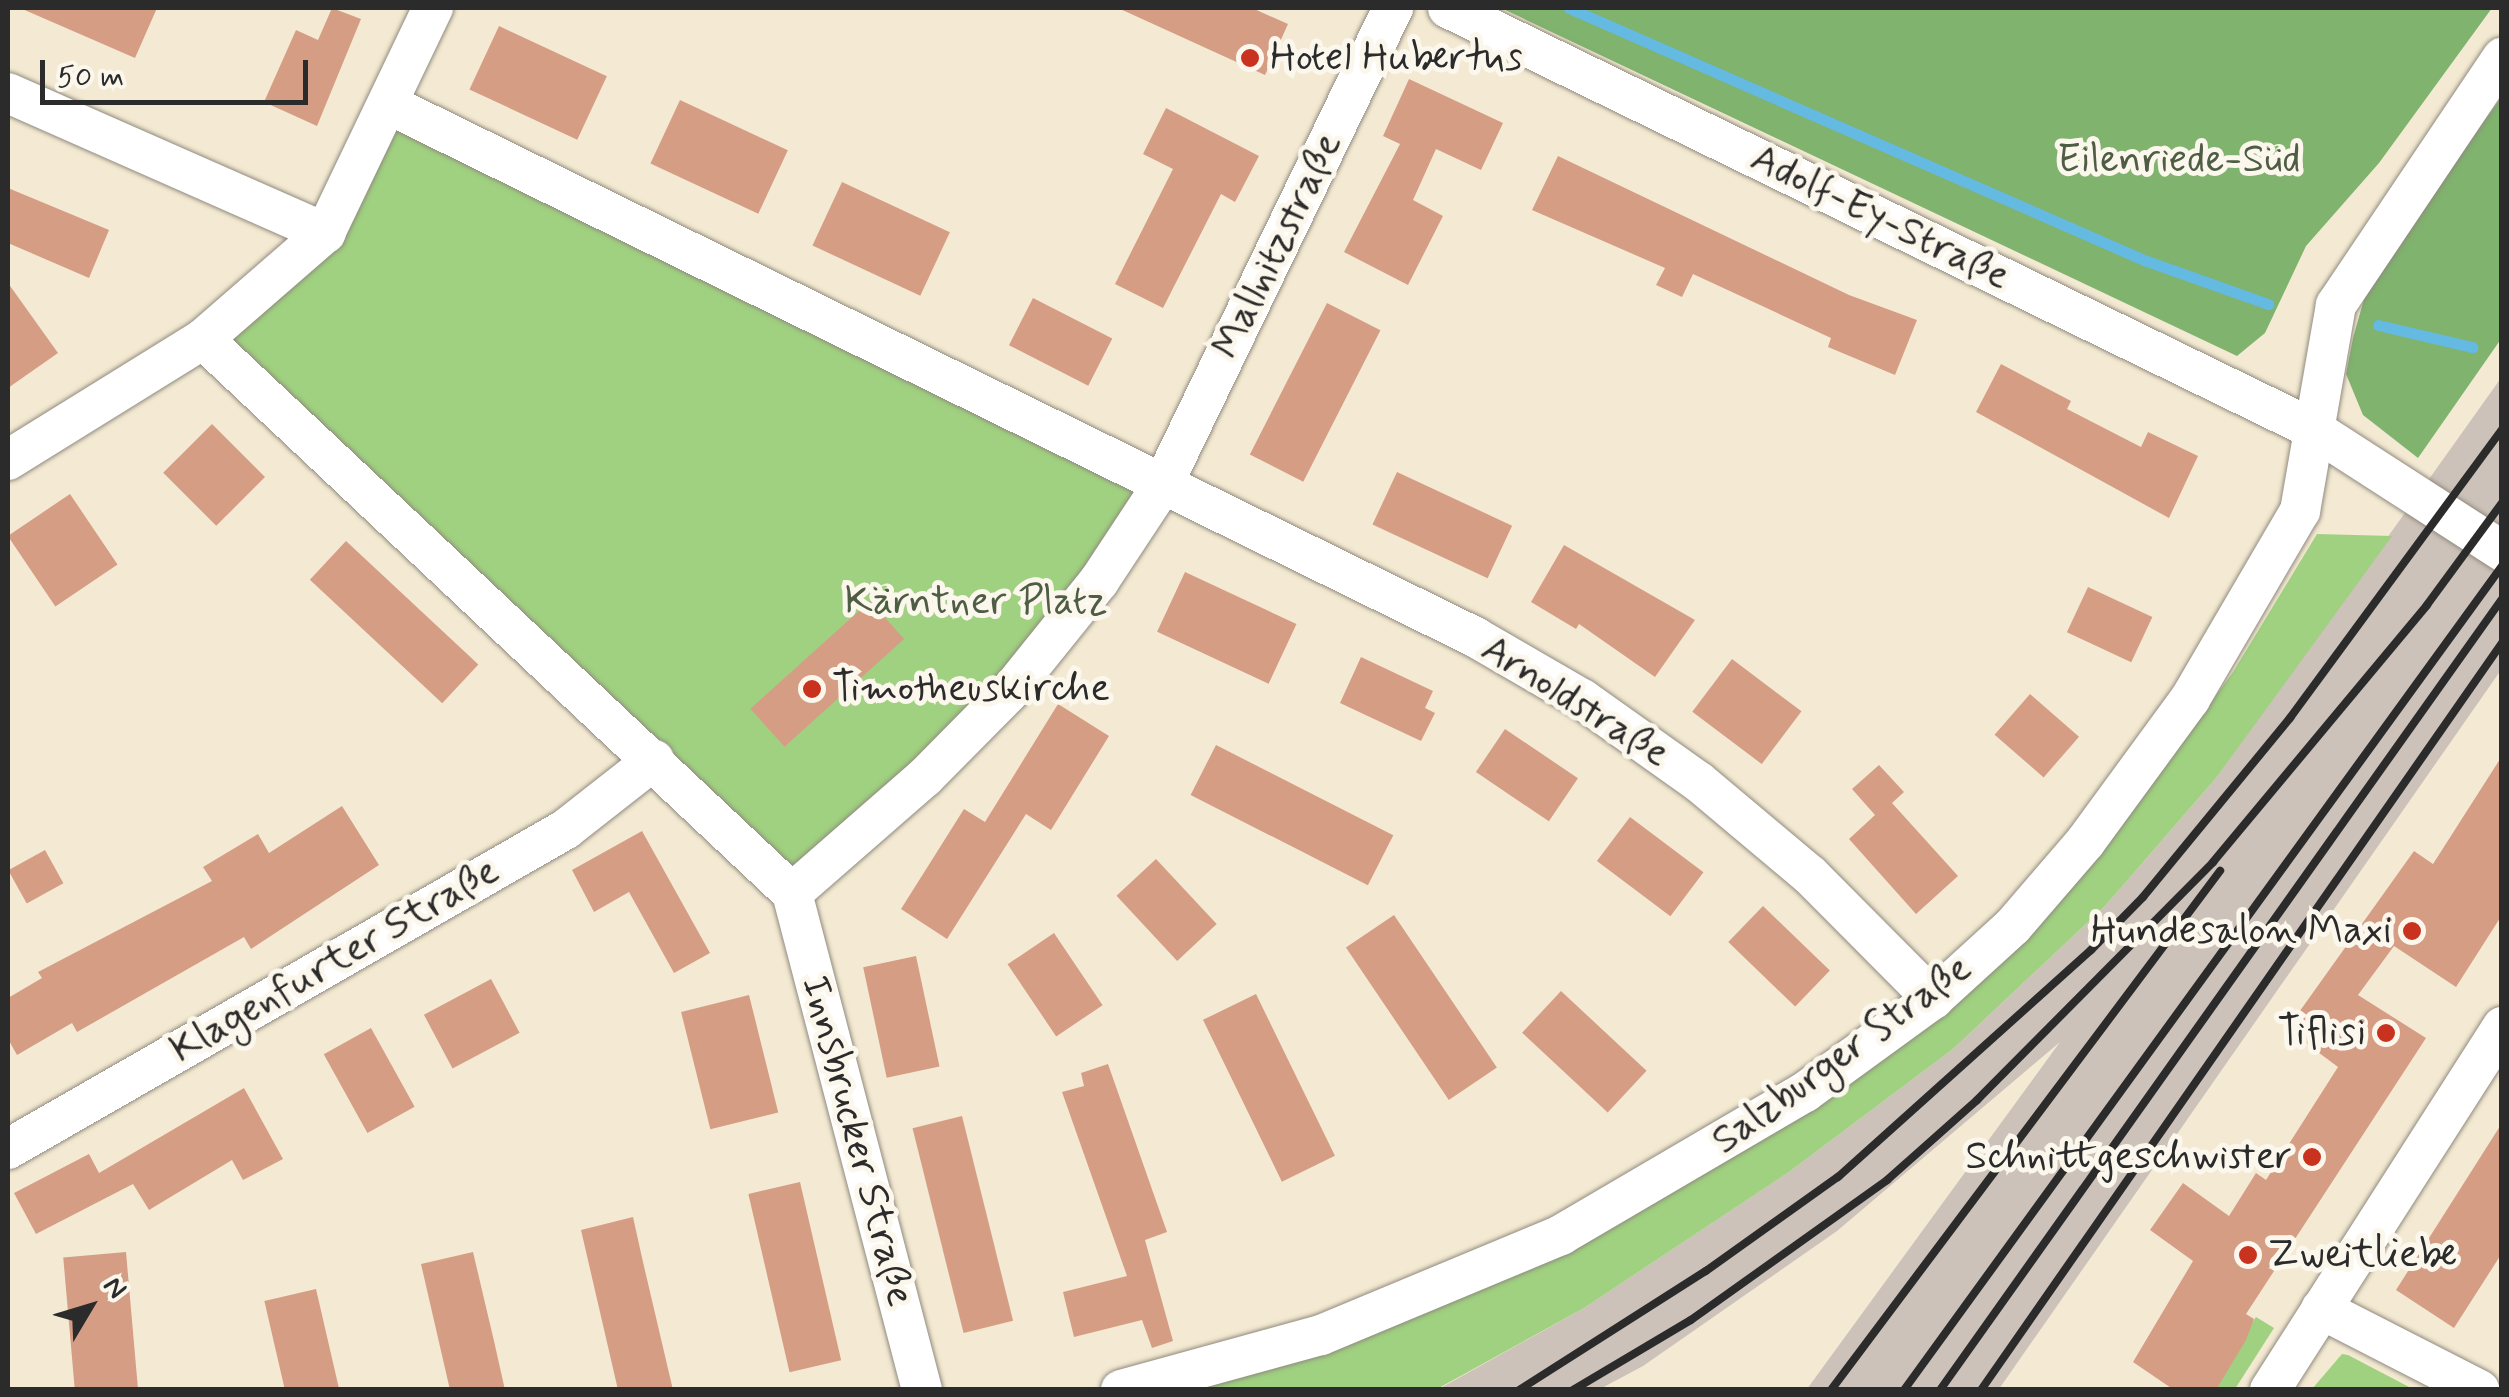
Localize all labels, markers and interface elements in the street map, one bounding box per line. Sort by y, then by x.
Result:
place label: Hotel Hubertus [1270,34,1519,82]
scale bar [45,40,312,102]
marker: Hotel Hubertus [1239,47,1261,69]
text: 50 m [57,58,124,97]
street label: Mallnitzstraße [1203,125,1353,367]
street label: Adolf-Ey-Straße [1743,135,2017,301]
park label: Eilenriede-Süd [2057,136,2301,184]
park label: Kärntner Platz [844,578,1108,626]
street label: Arnoldstraße [1472,625,1678,779]
place label: Timotheuskirche [832,665,1110,713]
marker: Timotheuskirche [801,678,823,700]
street label: Klagenfurter Straße [165,849,505,1073]
place label: Hundesalon Maxi [2090,907,2392,955]
marker: Hundesalon Maxi [2401,920,2423,942]
street label: Salzburger Straße [1703,945,1981,1165]
street label: Innsbrucker Straße [791,974,923,1308]
place label: Tiflisi [2277,1009,2366,1057]
marker: Tiflisi [2375,1022,2397,1044]
place label: Schnittgeschwister [1965,1133,2292,1181]
marker: Schnittgeschwister [2301,1146,2323,1168]
place label: Zweitliebe [2268,1231,2457,1279]
marker: Zweitliebe [2237,1244,2259,1266]
north arrow [40,1257,140,1357]
text: N [94,1269,134,1307]

